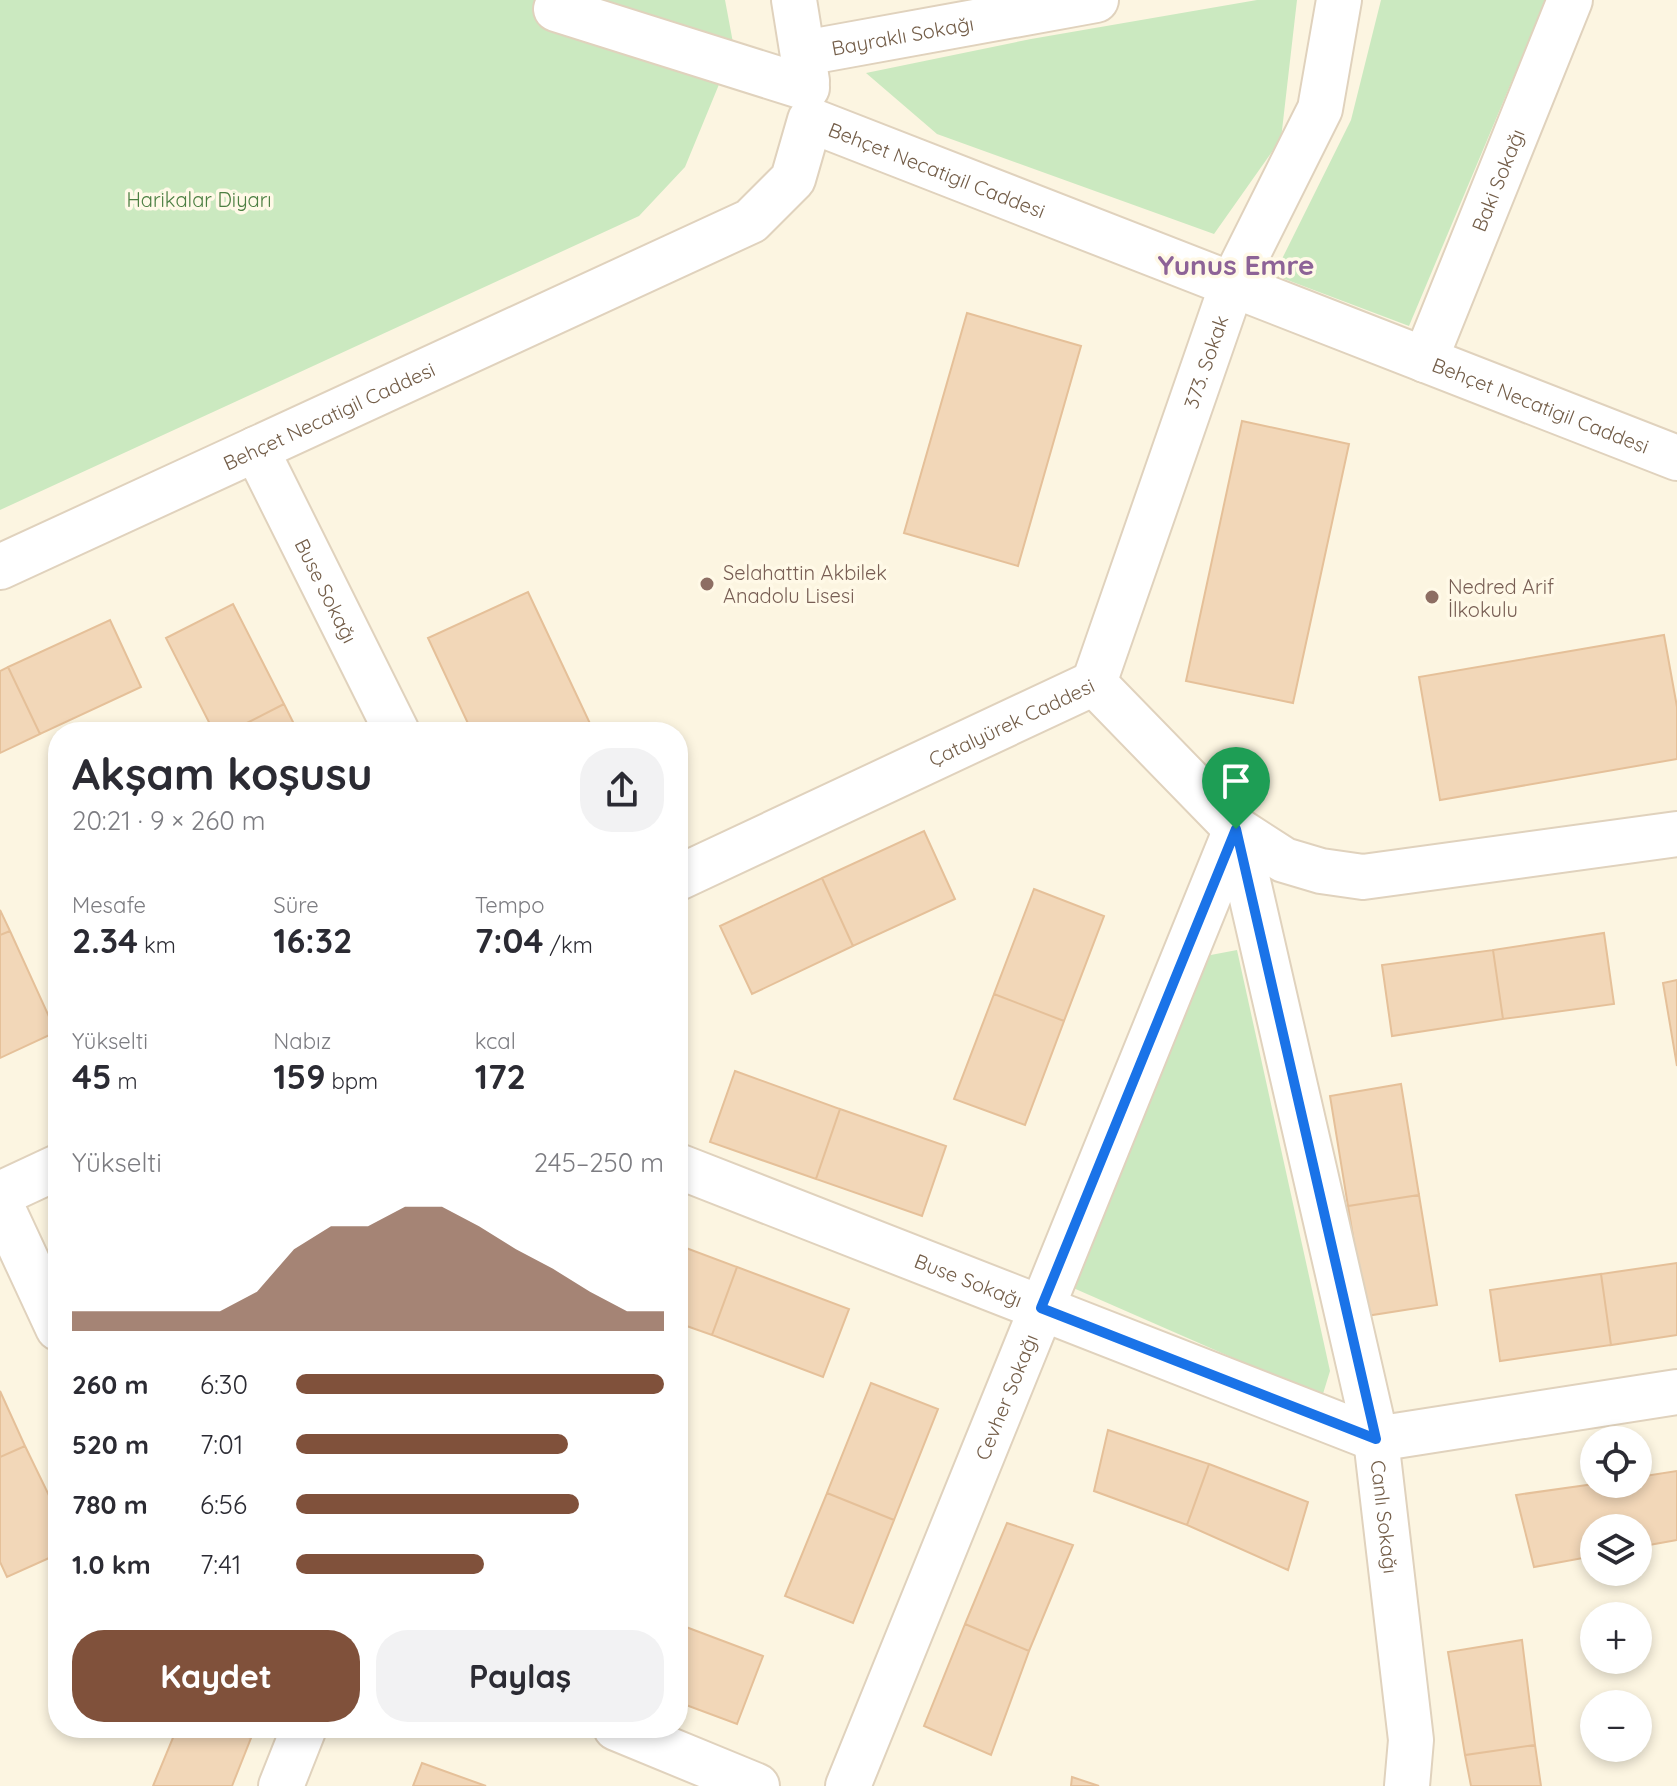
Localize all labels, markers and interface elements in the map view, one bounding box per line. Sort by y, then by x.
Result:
street label: Bayraklı Sokağı [829,10,975,60]
street label: Behçet Necatigil Caddesi [825,116,1049,223]
street label: Baki Sokağı [1466,125,1529,235]
park label: Harikalar Diyarı [126,187,272,212]
district label: Yunus Emre [1158,247,1314,282]
street label: 373. Sokak [1178,312,1233,412]
street label: Behçet Necatigil Caddesi [1429,351,1653,458]
street label: Behçet Necatigil Caddesi [219,356,439,475]
street label: Buse Sokağı [290,534,363,647]
place label: Selahattin Akbilek Anadolu Lisesi [723,560,887,608]
place label: Nedred Arif İlkokulu [1448,574,1554,622]
marker: Selahattin Akbilek Anadolu Lisesi [698,575,716,593]
marker: Nedred Arif İlkokulu [1423,588,1441,606]
street label: Çatalyürek Caddesi [924,672,1098,771]
text: Akşam koşusu [72,746,372,801]
pin [1202,747,1270,829]
button: share [580,748,664,832]
icon: arrive [1214,759,1258,803]
text: 20:21 · 9 × 260 m [72,804,265,837]
text: Mesafe [72,891,146,919]
text: Süre [273,891,319,919]
text: Tempo [475,891,544,919]
text: 2.34 [72,919,138,962]
text: 16:32 [273,919,352,962]
text: 7:04 [475,919,543,962]
text: km [138,931,176,959]
text: /km [543,931,593,959]
text: Yükselti [72,1027,148,1055]
text: Nabız [273,1027,331,1055]
text: kcal [475,1027,516,1055]
text: 45 [72,1055,112,1098]
text: 159 [273,1055,325,1098]
text: 172 [475,1055,526,1098]
text: m [112,1067,138,1095]
text: bpm [325,1067,378,1095]
text: Yükselti [72,1146,162,1179]
text: 245–250 m [534,1146,664,1179]
street label: Buse Sokağı [911,1247,1026,1312]
street label: Cevher Sokağı [969,1330,1042,1463]
text: 260 m [72,1368,148,1401]
text: 6:30 [200,1368,248,1401]
map controls [1580,1426,1652,1762]
button: locate [1580,1426,1652,1498]
text: 520 m [72,1428,149,1461]
text: 7:01 [200,1428,243,1461]
street label: Canlı Sokağı [1366,1459,1404,1575]
text: 780 m [72,1488,148,1521]
text: 6:56 [200,1488,247,1521]
button: layers [1580,1514,1652,1586]
text: 1.0 km [72,1548,151,1581]
text: 7:41 [200,1548,241,1581]
button: + [1580,1602,1652,1674]
button: Kaydet [72,1630,360,1722]
button: Paylaş [376,1630,664,1722]
button: − [1580,1690,1652,1762]

